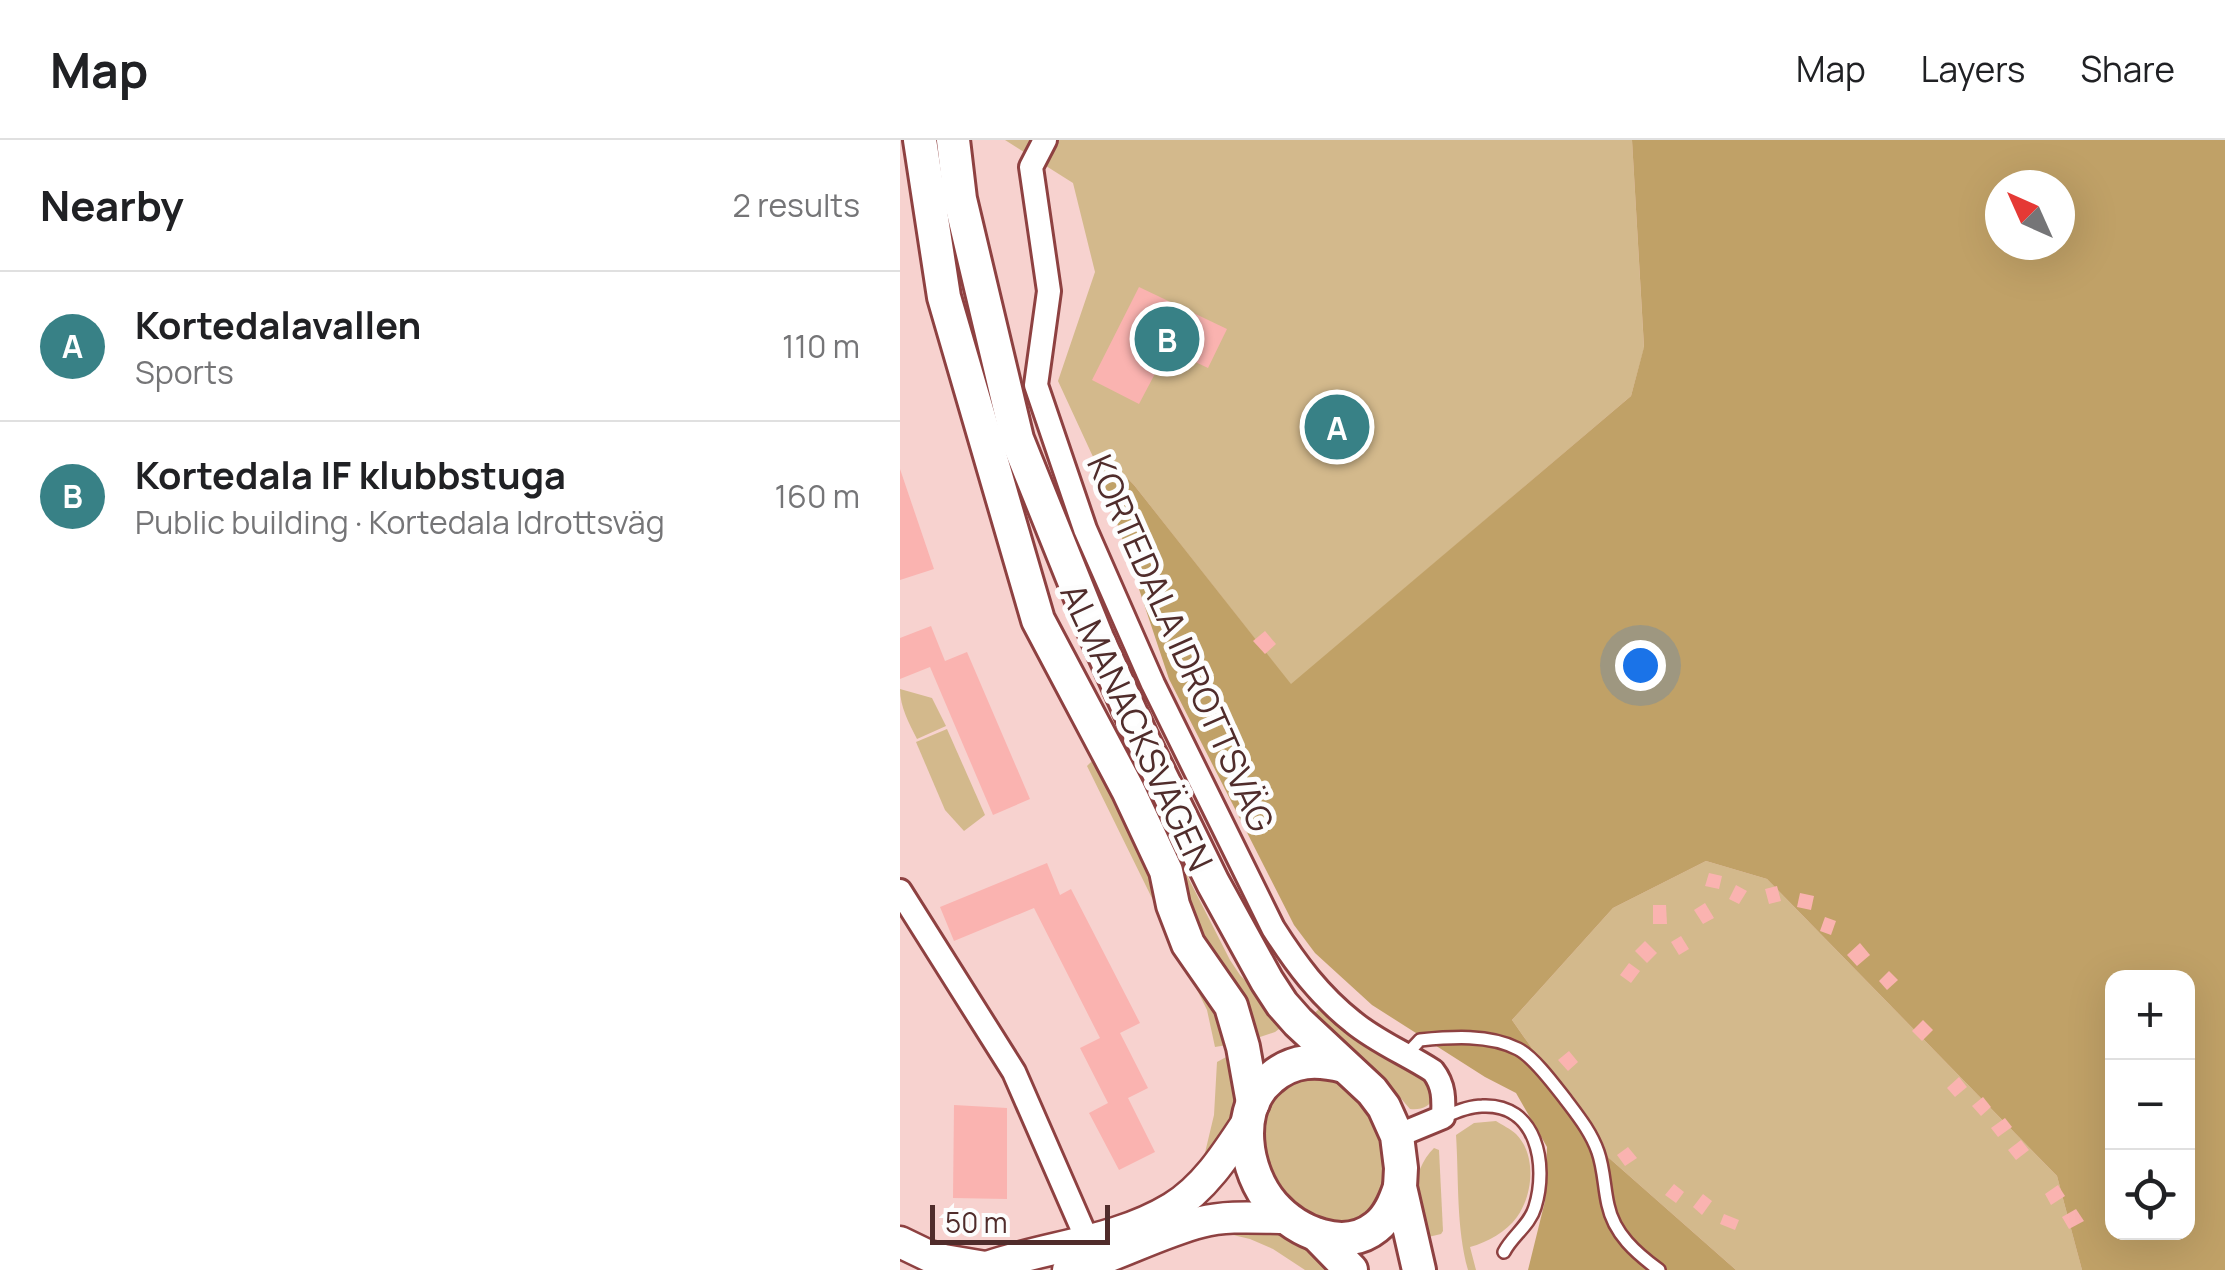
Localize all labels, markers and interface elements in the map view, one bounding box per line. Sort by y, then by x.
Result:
text: Map [50,37,148,102]
text: Map [1796,45,1866,93]
text: Layers [1921,45,2025,93]
text: Share [2080,45,2175,93]
north arrow [1985,170,2075,260]
text: Nearby [40,176,184,234]
text: 2 results [733,183,860,227]
text: Kortedalavallen [135,298,421,350]
pin: B [1134,302,1200,376]
text: A [62,324,83,368]
text: 110 m [782,324,860,368]
text: Sports [135,350,234,394]
pin: A [1304,390,1370,464]
street label: KORTEDALA IDROTTSVÄG [1076,447,1286,839]
text: Kortedala IF klubbstuga [135,448,566,500]
text: B [62,474,83,518]
text: 160 m [775,474,860,518]
text: Public building · Kortedala Idrottsväg [135,500,665,544]
street label: ALMANACKSVÄGEN [1049,576,1225,878]
your location [1615,640,1666,691]
map controls [2105,970,2195,1240]
button: + [2105,970,2195,1060]
button: − [2105,1060,2195,1150]
button: locate [2105,1150,2195,1240]
scale bar [930,1200,1110,1244]
text: 50 m [945,1203,1008,1241]

